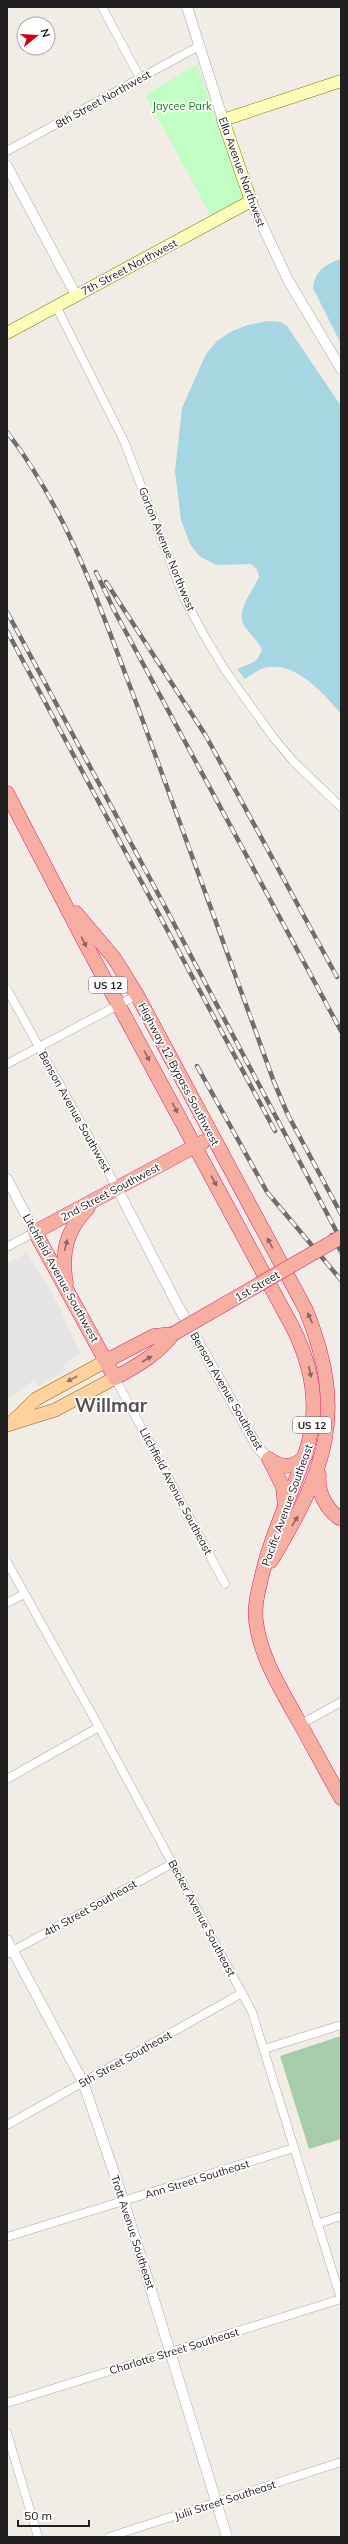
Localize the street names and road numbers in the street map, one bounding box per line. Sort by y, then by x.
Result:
street label: 8th Street Northwest [53,67,153,131]
street label: Ella Avenue Northwest [216,115,268,229]
street label: 7th Street Northwest [79,236,180,298]
street label: Gorton Avenue Northwest [136,485,198,613]
road number: US 12 [89,977,127,993]
street label: Highway 12 Bypass Southwest [135,1000,223,1148]
street label: Benson Avenue Southwest [36,1049,114,1175]
street label: 2nd Street Southwest [58,1160,162,1224]
street label: Litchfield Avenue Southwest [20,1211,102,1345]
street label: 1st Street [232,1268,282,1304]
street label: Benson Avenue Southeast [187,1330,267,1453]
road number: US 12 [293,1417,331,1433]
street label: Litchfield Avenue Southeast [137,1425,215,1557]
street label: Pacific Avenue Southeast [258,1442,316,1568]
street label: Becker Avenue Southeast [165,1857,239,1979]
street label: 4th Street Southeast [41,1876,139,1939]
street label: 5th Street Southeast [76,2027,174,2090]
street label: Ann Street Southeast [143,2156,251,2202]
street label: Trott Avenue Southeast [108,2173,158,2291]
street label: Charlotte Street Southeast [108,2325,241,2377]
street label: Julii Street Southeast [173,2477,278,2523]

